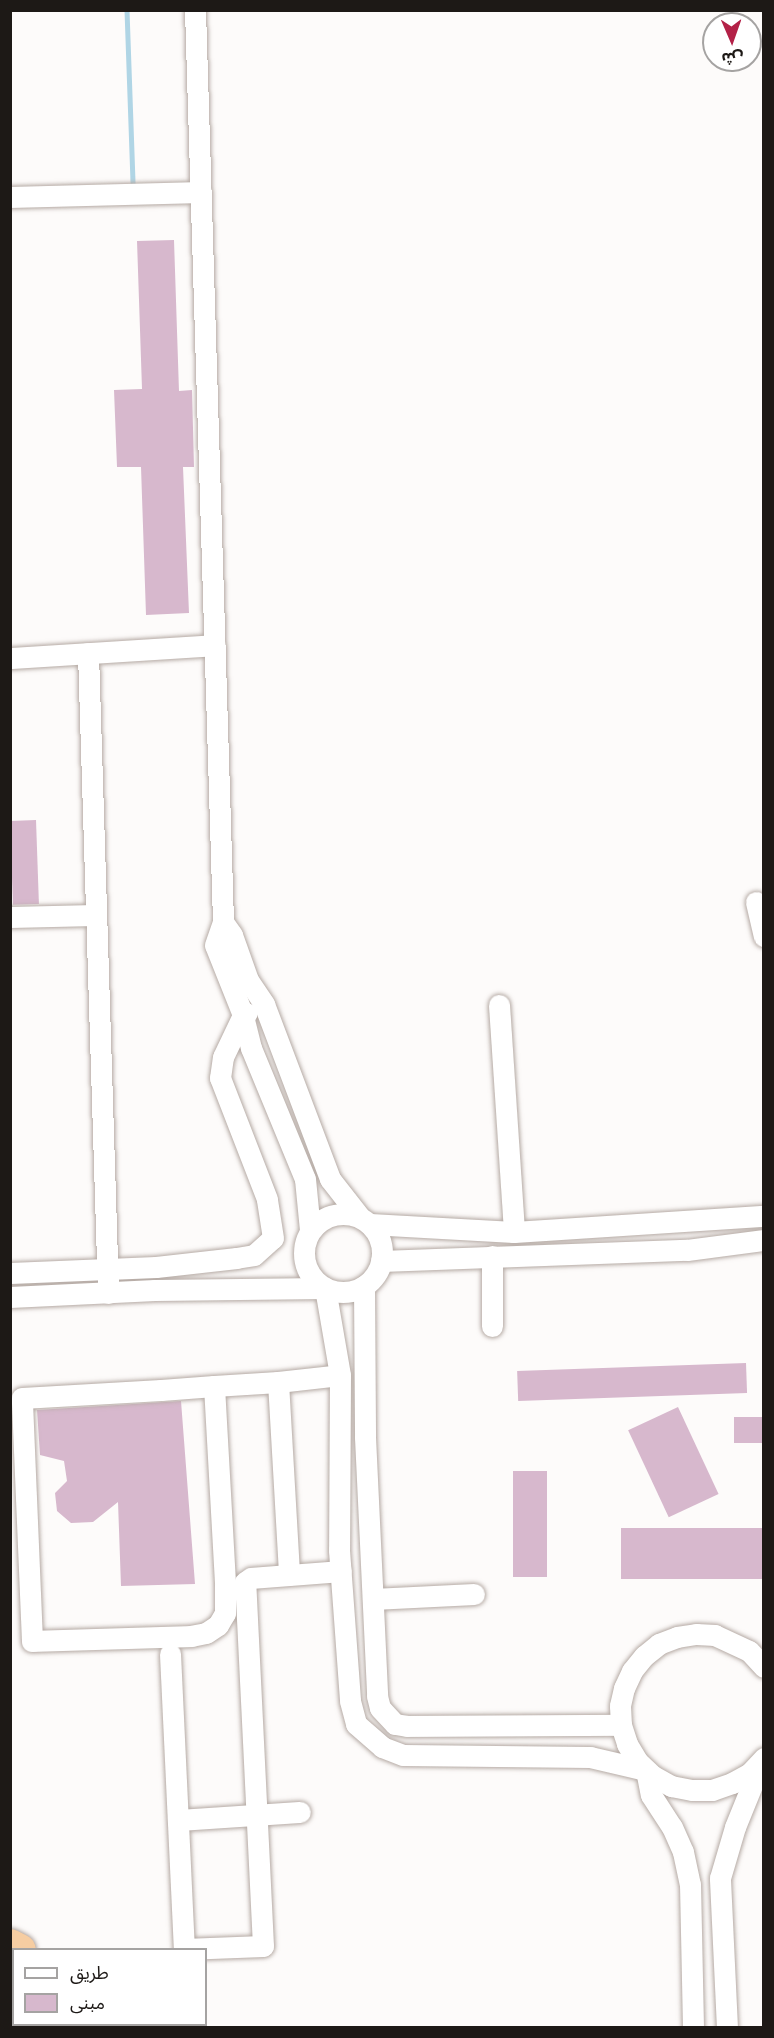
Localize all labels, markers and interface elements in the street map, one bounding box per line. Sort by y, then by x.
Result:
north arrow [702,12,762,72]
text: ش [721,48,744,69]
legend [12,1948,207,2026]
text: طريق [70,1961,109,1984]
text: مبنى [70,1991,105,2014]

